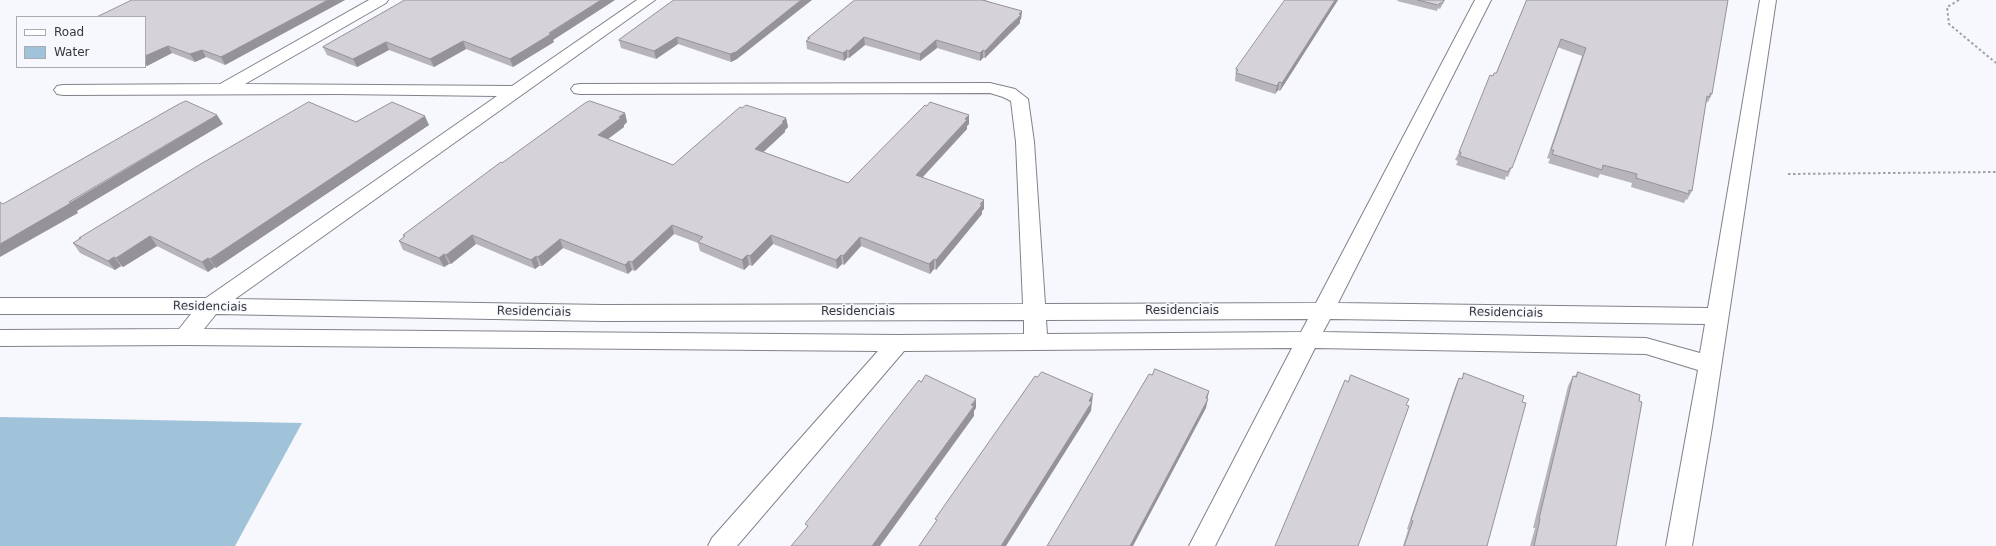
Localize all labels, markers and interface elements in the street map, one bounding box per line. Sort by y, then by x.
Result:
legend [16,16,146,68]
text: Road [54,25,84,39]
text: Water [54,45,89,59]
street label: Residenciais [173,299,247,315]
street label: Residenciais [497,304,571,320]
street label: Residenciais [1145,304,1219,318]
street label: Residenciais [821,305,895,319]
street label: Residenciais [1469,305,1543,321]

